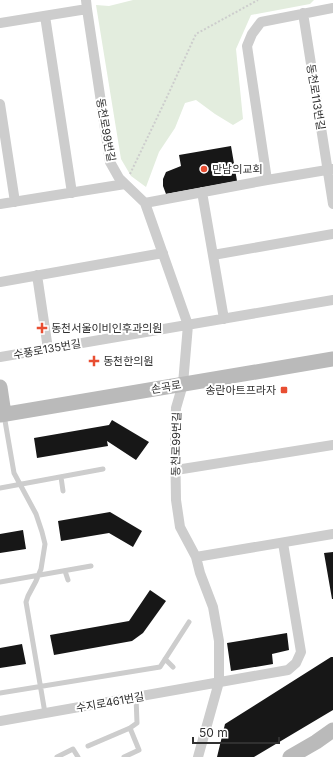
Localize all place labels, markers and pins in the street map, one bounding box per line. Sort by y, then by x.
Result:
place label: 만남의교회 [212,162,263,176]
marker: 만남의교회 [199,164,209,174]
place label: 동천서울이비인후과의원 [51,321,162,335]
marker: 동천서울이비인후과의원 [36,322,48,334]
place label: 동천한의원 [103,354,154,368]
marker: 동천한의원 [88,355,100,367]
place label: 송란아트프라자 [205,383,276,397]
marker: 송란아트프라자 [279,385,289,395]

